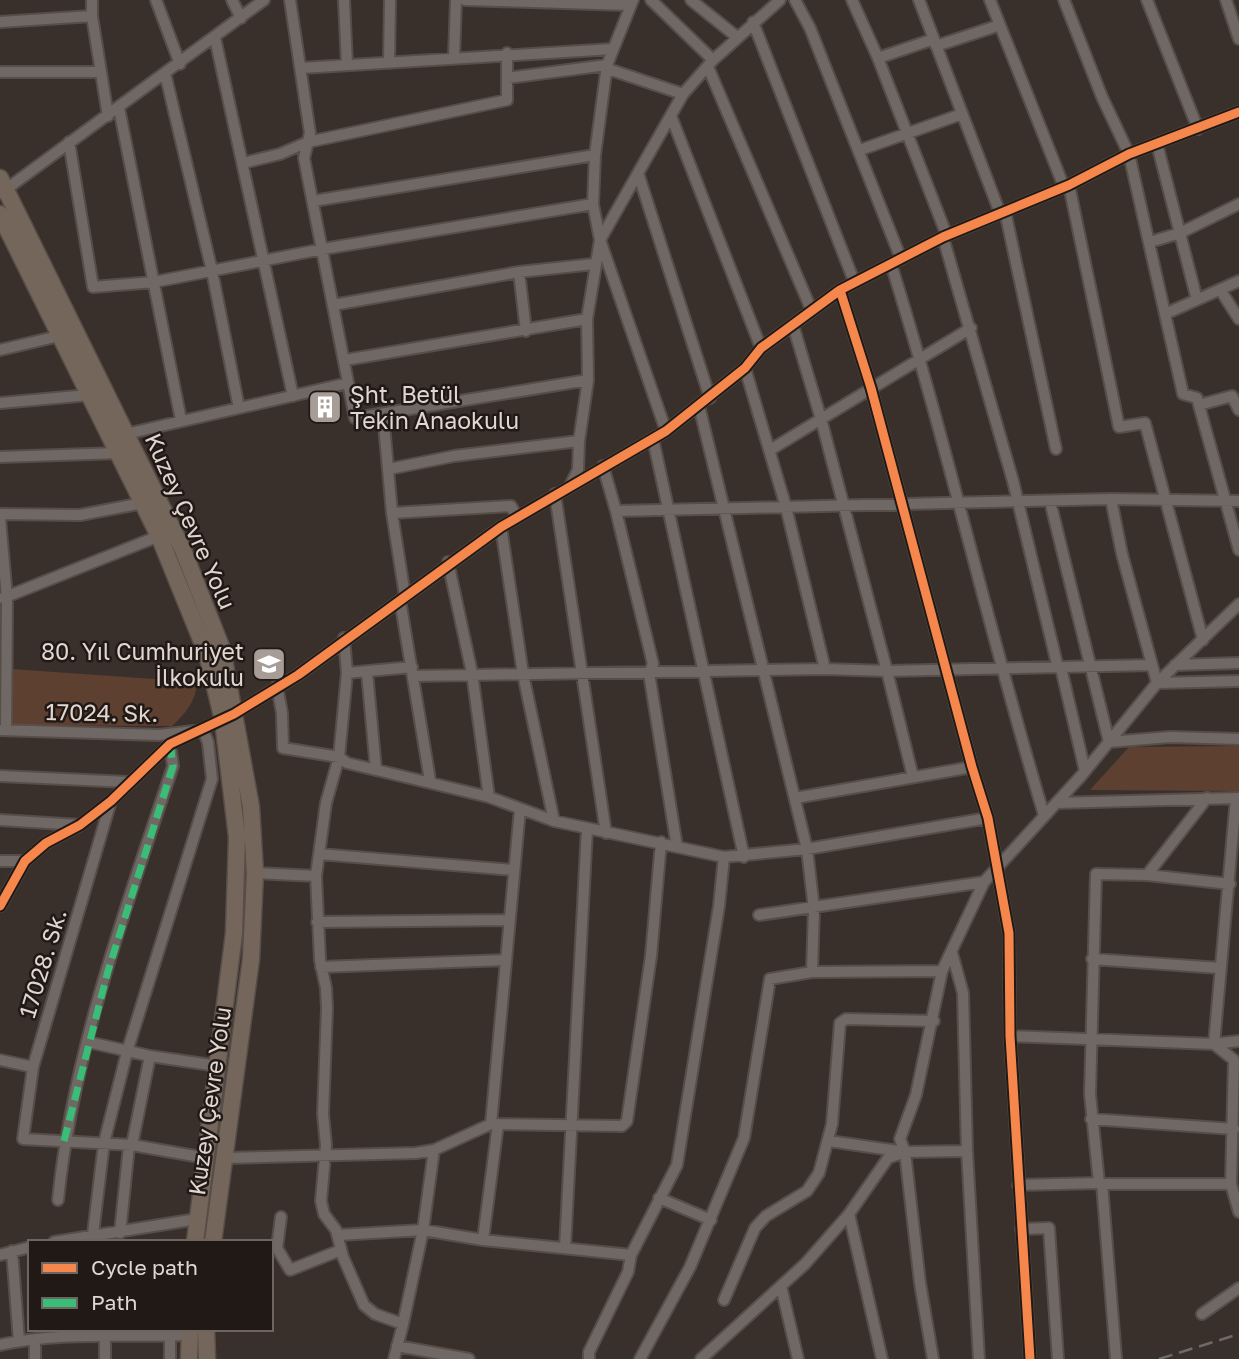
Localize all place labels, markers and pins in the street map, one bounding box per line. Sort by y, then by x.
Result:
place label: Şht. Betül Tekin Anaokulu [350,380,519,434]
building icon: Şht. Betül Tekin Anaokulu [306,388,344,426]
place label: 80. Yıl Cumhuriyet İlkokulu [41,637,244,691]
school or university icon: 80. Yıl Cumhuriyet İlkokulu [250,645,288,683]

